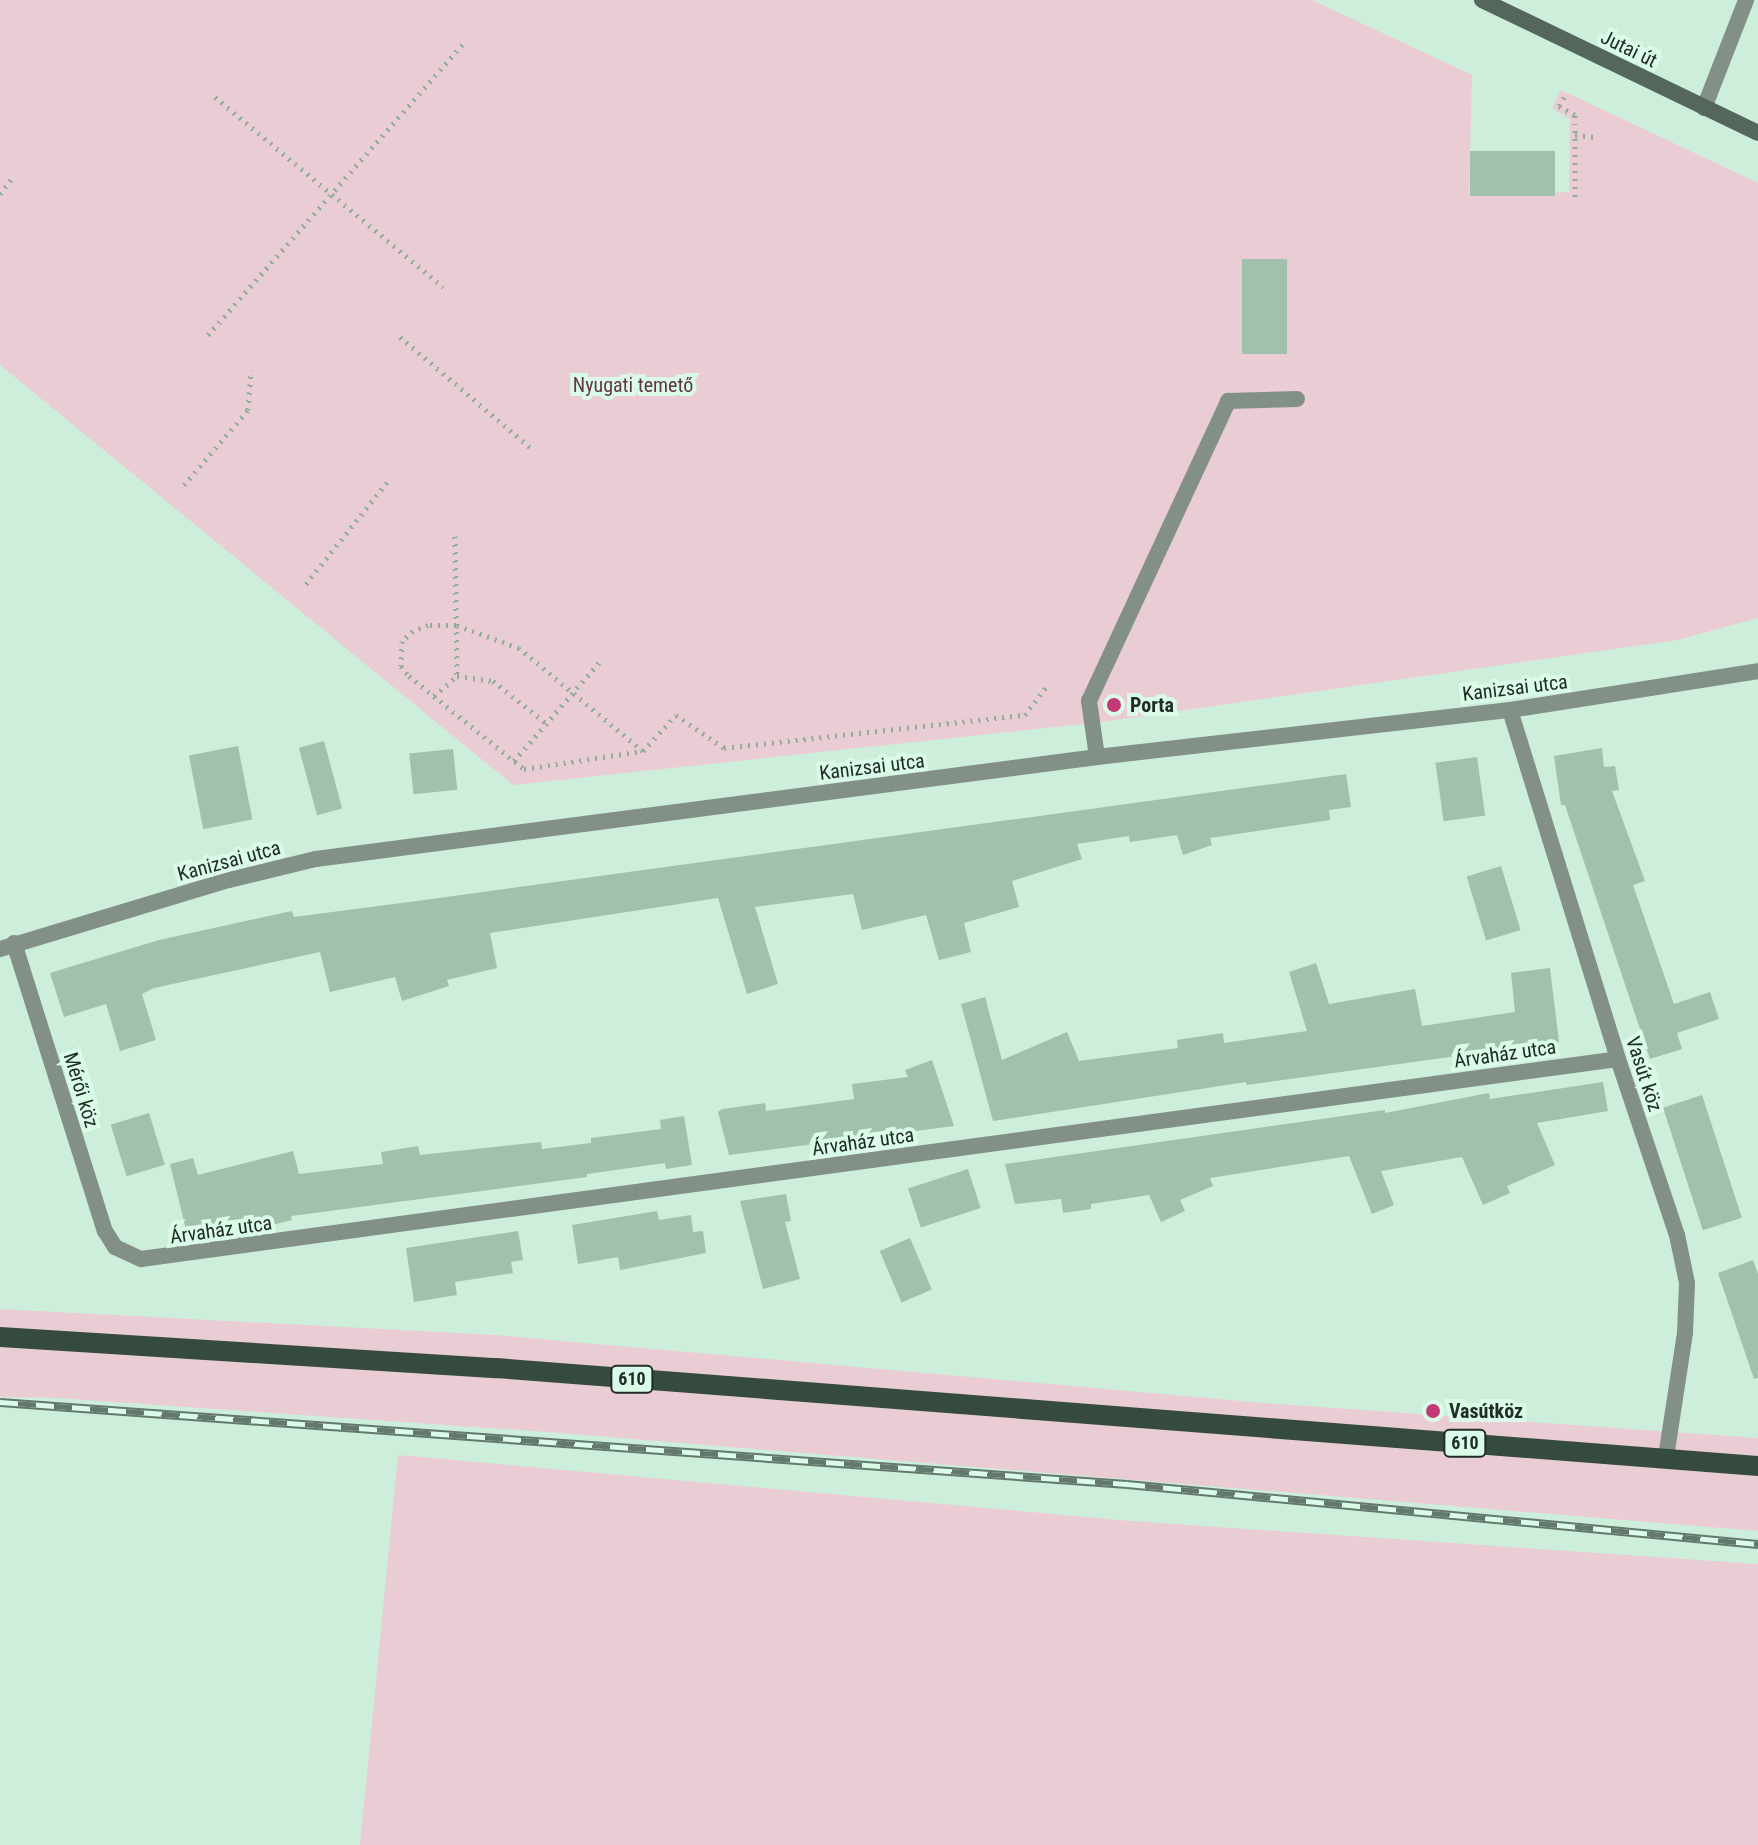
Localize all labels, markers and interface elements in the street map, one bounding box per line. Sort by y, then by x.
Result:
street label: Jutai út [1597,25,1661,73]
park label: Nyugati temető [573,373,693,397]
street label: Kanizsai utca [1461,670,1569,706]
place label: Porta [1130,693,1174,717]
marker: Porta [1105,696,1123,714]
street label: Kanizsai utca [818,749,926,785]
street label: Kanizsai utca [175,836,283,886]
street label: Vasút köz [1621,1034,1667,1114]
street label: Árvaház utca [1452,1035,1558,1073]
street label: Mérői köz [58,1050,104,1130]
street label: Árvaház utca [810,1123,916,1161]
street label: Árvaház utca [168,1211,274,1249]
road number: 610 [610,1365,654,1393]
place label: Vasútköz [1449,1399,1523,1423]
marker: Vasútköz [1424,1402,1442,1420]
road number: 610 [1443,1429,1487,1457]

